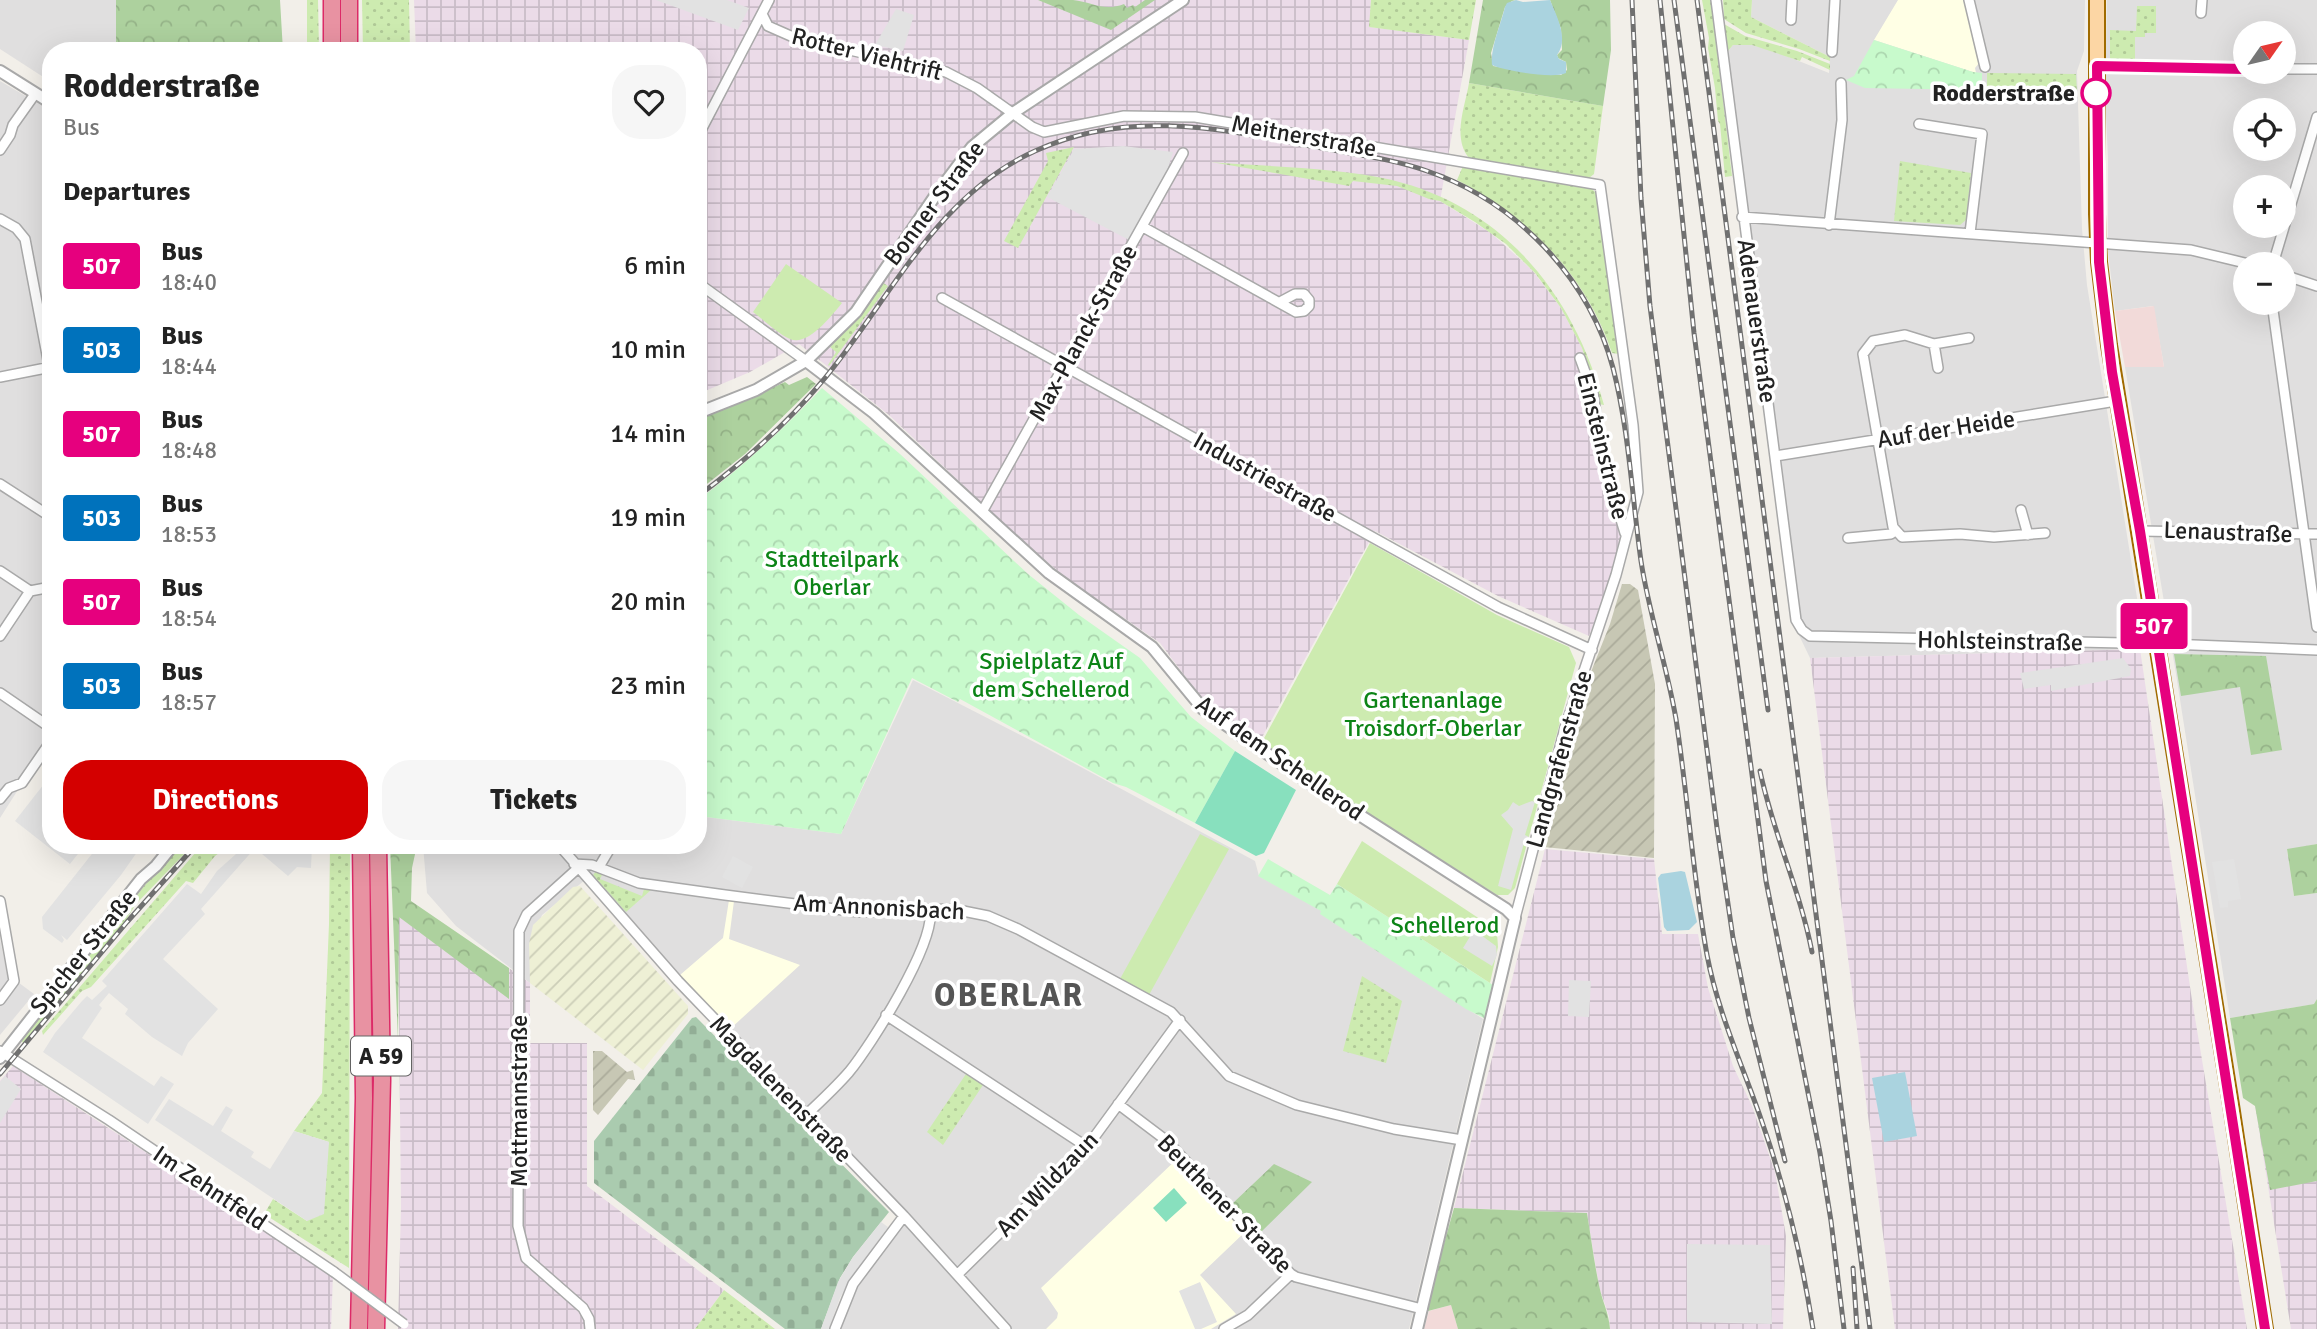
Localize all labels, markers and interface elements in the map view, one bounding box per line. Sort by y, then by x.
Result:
street label: Rotter Viehtrift [789,21,946,87]
north arrow [2233,21,2296,84]
map controls [2233,21,2296,315]
button: heart [612,65,686,139]
text: Rodderstraße [63,66,260,107]
place label: Rodderstraße [1932,78,2075,108]
marker: Rodderstraße [2081,78,2111,108]
button: locate [2233,98,2296,161]
street label: Meitnerstraße [1229,108,1379,164]
text: Bus [63,113,100,142]
street label: Bonner Straße [877,134,991,272]
button: + [2233,175,2296,238]
text: Departures [63,176,190,208]
text: Bus [161,236,203,268]
street label: Adenauerstraße [1731,237,1783,405]
street label: Max-Planck-Straße [1022,239,1144,427]
text: 6 min [624,250,686,282]
text: 507 [82,251,121,281]
button: − [2233,252,2296,315]
text: 18:40 [161,268,217,297]
text: Bus [161,320,203,352]
text: 10 min [610,334,686,366]
text: 503 [82,335,121,365]
text: 18:44 [161,352,217,381]
street label: Einsteinstraße [1570,369,1636,523]
street label: Auf der Heide [1875,403,2017,455]
text: Bus [161,404,203,436]
text: 14 min [610,418,686,450]
text: 507 [82,419,121,449]
street label: Industriestraße [1188,425,1342,529]
text: 18:48 [161,436,217,465]
text: Bus [161,488,203,520]
text: 19 min [610,502,686,534]
text: 503 [82,503,121,533]
street label: Lenaustraße [2163,515,2293,549]
text: 18:53 [161,520,217,549]
park label: Stadtteilpark Oberlar [765,544,899,602]
text: Bus [161,572,203,604]
text: 20 min [610,586,686,618]
text: 507 [82,587,121,617]
line badge: 507 [2114,603,2194,649]
text: 18:54 [161,604,217,633]
text: 507 [2135,611,2173,641]
street label: Hohlsteinstraße [1917,625,2083,657]
park label: Spielplatz Auf dem Schellerod [972,646,1130,704]
text: Bus [161,656,203,688]
street label: Landgrafenstraße [1519,667,1599,851]
text: 23 min [610,670,686,702]
text: 503 [82,671,121,701]
park label: Gartenanlage Troisdorf-Oberlar [1344,685,1522,743]
text: 18:57 [161,688,217,717]
street label: Auf dem Schellerod [1190,689,1370,827]
button: Directions [63,760,368,840]
button: Tickets [382,760,686,840]
street label: Spicher Straße [23,883,143,1021]
street label: Am Annonisbach [793,888,965,926]
park label: Schellerod [1391,910,1499,940]
district label: OBERLAR [934,976,1084,1015]
street label: Magdalenenstraße [703,1009,859,1169]
street label: Mottmannstraße [504,1015,534,1187]
road number: A 59 [351,1036,411,1076]
street label: Am Wildzaun [989,1125,1105,1243]
street label: Beuthener Straße [1151,1128,1299,1280]
street label: Im Zehntfeld [147,1139,273,1237]

